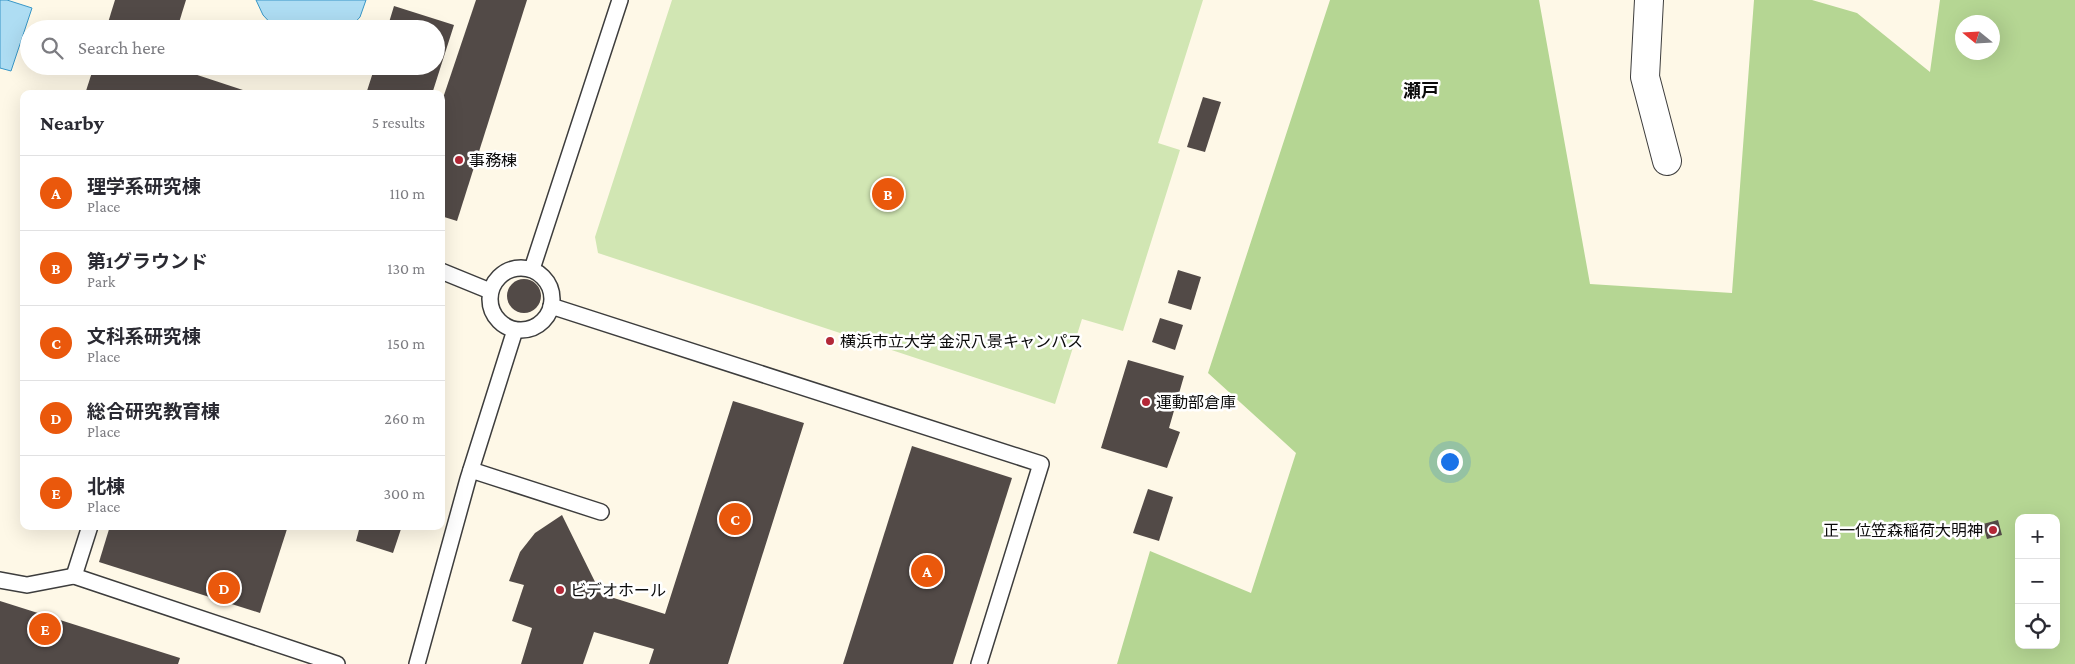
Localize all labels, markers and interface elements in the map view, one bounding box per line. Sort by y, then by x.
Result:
north arrow [1955,15,2000,60]
search box [20,20,445,75]
icon: search [38,34,66,62]
text: Search here [78,37,165,58]
district label: 瀬戸 [1403,81,1439,101]
text: Nearby [40,111,104,135]
text: 5 results [372,114,425,131]
place label: 事務棟 [469,152,517,169]
marker: 事務棟 [453,154,465,166]
pin: B [872,175,904,213]
text: 理学系研究棟 [87,176,201,197]
text: A [51,185,61,202]
text: 110 m [389,185,425,202]
text: Place [87,198,120,215]
text: 第1グラウンド [87,251,208,272]
text: B [51,260,61,277]
text: 130 m [387,260,425,277]
text: Park [87,273,115,290]
text: 文科系研究棟 [87,326,201,347]
place label: 横浜市立大学 金沢八景キャンパス [840,333,1083,350]
text: C [51,335,61,352]
text: 150 m [387,335,425,352]
marker: 横浜市立大学 金沢八景キャンパス [824,335,836,347]
text: Place [87,348,120,365]
place label: 運動部倉庫 [1156,394,1236,411]
marker: 運動部倉庫 [1140,396,1152,408]
text: 総合研究教育棟 [87,401,220,422]
text: D [50,410,62,427]
text: 260 m [384,410,425,427]
text: Place [87,423,120,440]
your location [1437,449,1463,475]
text: 北棟 [87,476,125,497]
text: E [51,485,61,502]
text: 300 m [383,485,425,502]
text: Place [87,498,120,515]
pin: C [719,500,751,538]
map controls [2015,514,2060,649]
button: + [2015,514,2060,559]
place label: 正一位笠森稲荷大明神 [1823,522,1983,539]
marker: 正一位笠森稲荷大明神 [1987,524,1999,536]
pin: A [911,552,943,590]
button: − [2015,559,2060,604]
pin: D [208,569,240,607]
place label: ビデオホール [570,582,666,599]
marker: ビデオホール [554,584,566,596]
button: locate [2015,604,2060,649]
pin: E [29,610,61,648]

